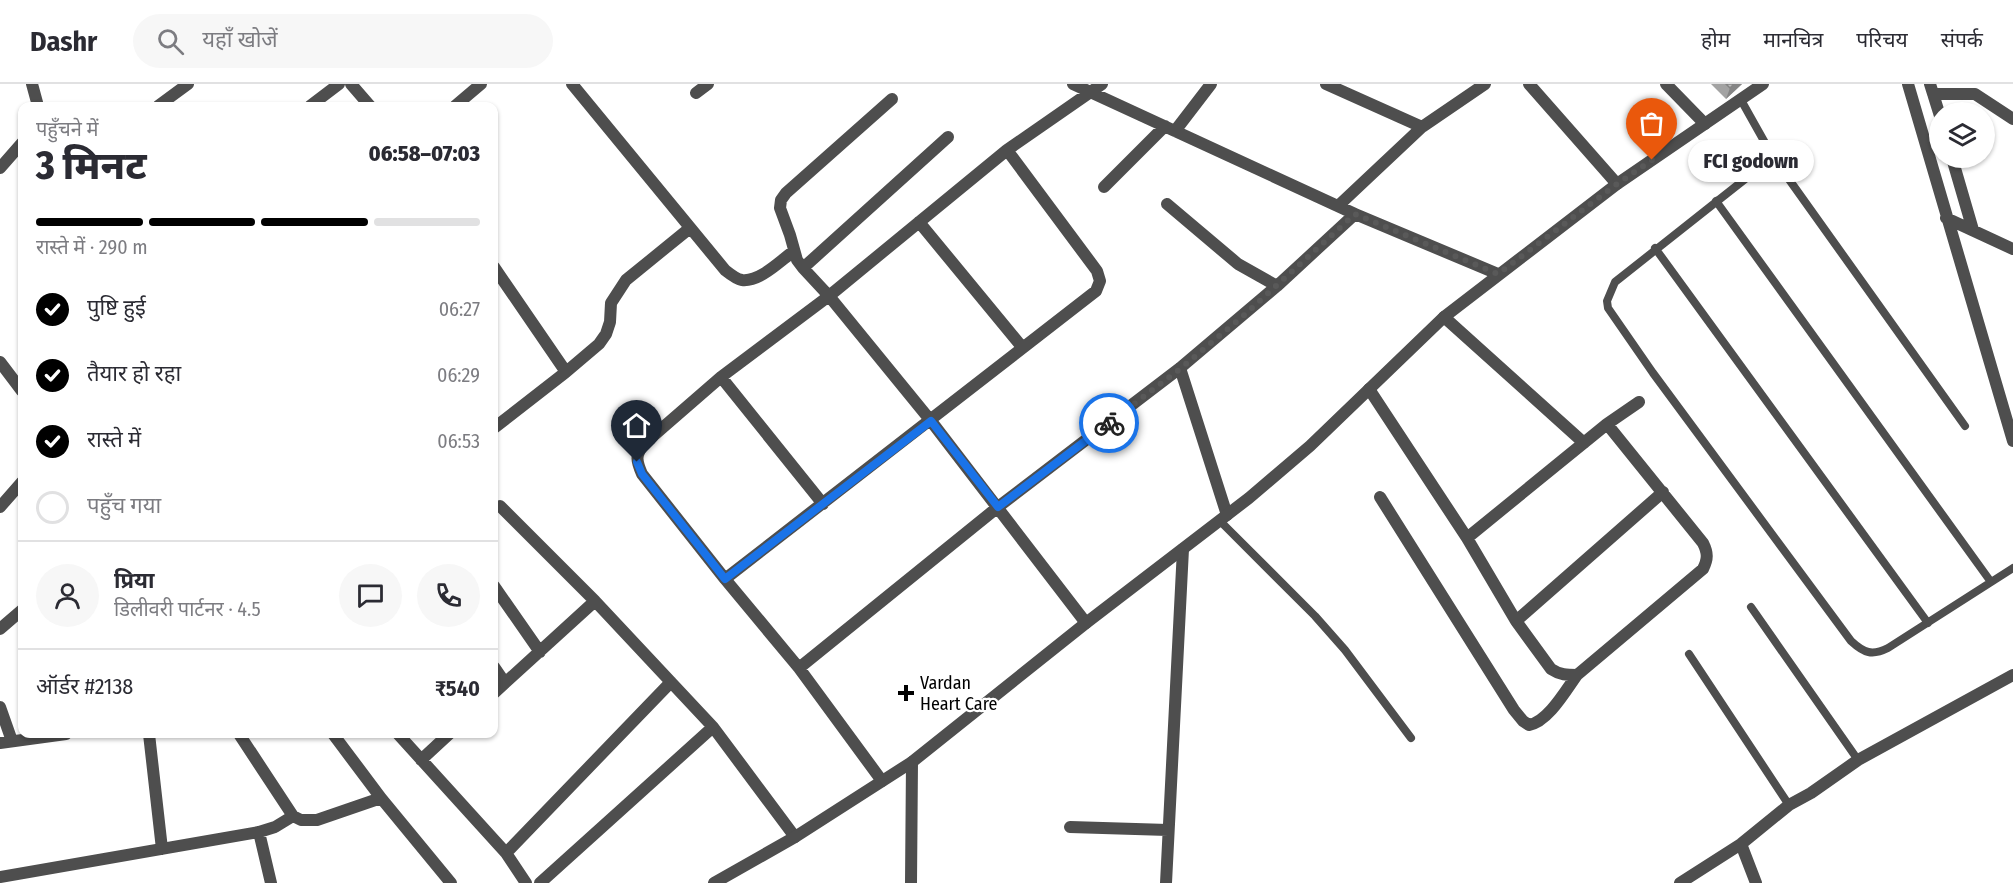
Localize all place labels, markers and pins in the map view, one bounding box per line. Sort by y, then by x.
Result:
pin [1626,98,1677,160]
callout: FCI godown [1688,139,1814,181]
pin [611,400,662,462]
place label: Vardan Heart Care [920,672,997,715]
marker: Vardan Heart Care [897,684,915,702]

